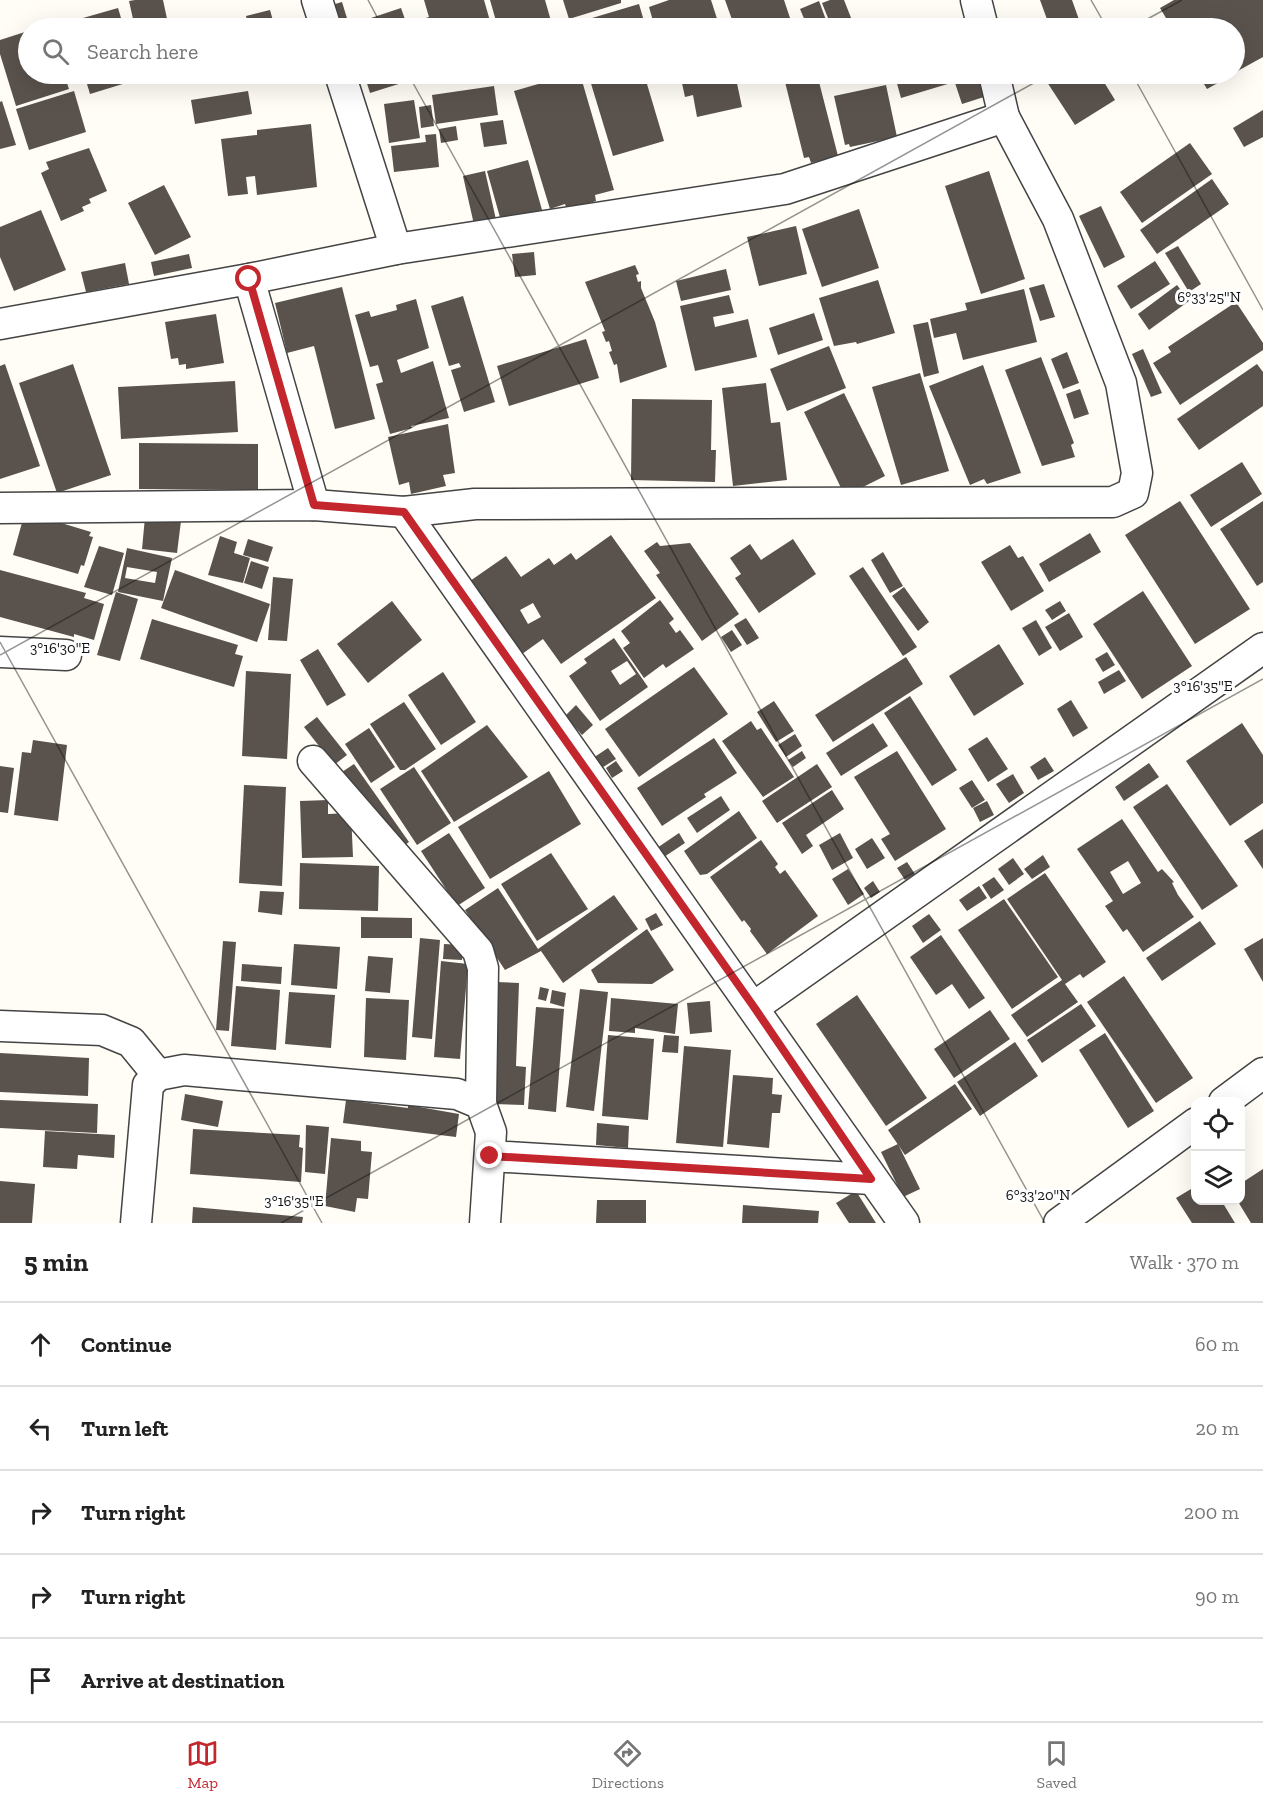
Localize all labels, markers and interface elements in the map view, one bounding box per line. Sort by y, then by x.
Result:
search box [18,18,1245,84]
icon: search [39,35,72,68]
text: Search here [87,38,198,65]
route start [235,265,261,291]
text: 6°33'25"N [1177,288,1241,306]
text: 3°16'30"E [30,639,90,657]
text: 3°16'35"E [1173,677,1233,695]
map controls [1191,1097,1245,1205]
button: locate [1191,1097,1245,1151]
route end [476,1142,502,1168]
button: layers [1191,1151,1245,1205]
text: 6°33'20"N [1006,1186,1070,1204]
text: 3°16'35"E [264,1192,324,1210]
text: 5 min [24,1246,88,1278]
text: Walk · 370 m [1130,1250,1239,1274]
icon: ahead [24,1328,57,1361]
text: Continue [81,1331,172,1358]
text: 60 m [1195,1332,1239,1356]
icon: left [24,1412,57,1445]
text: Turn left [81,1415,168,1442]
text: 20 m [1195,1416,1239,1440]
icon: right [24,1496,57,1529]
text: Turn right [81,1499,185,1526]
text: 200 m [1184,1500,1239,1524]
icon: right [24,1580,57,1613]
text: Turn right [81,1583,185,1610]
text: 90 m [1195,1584,1239,1608]
icon: arrive [24,1664,57,1697]
text: Arrive at destination [81,1667,284,1694]
tab: Map [186,1737,219,1792]
tab: Directions [592,1737,664,1792]
tab: Saved [1037,1737,1077,1792]

